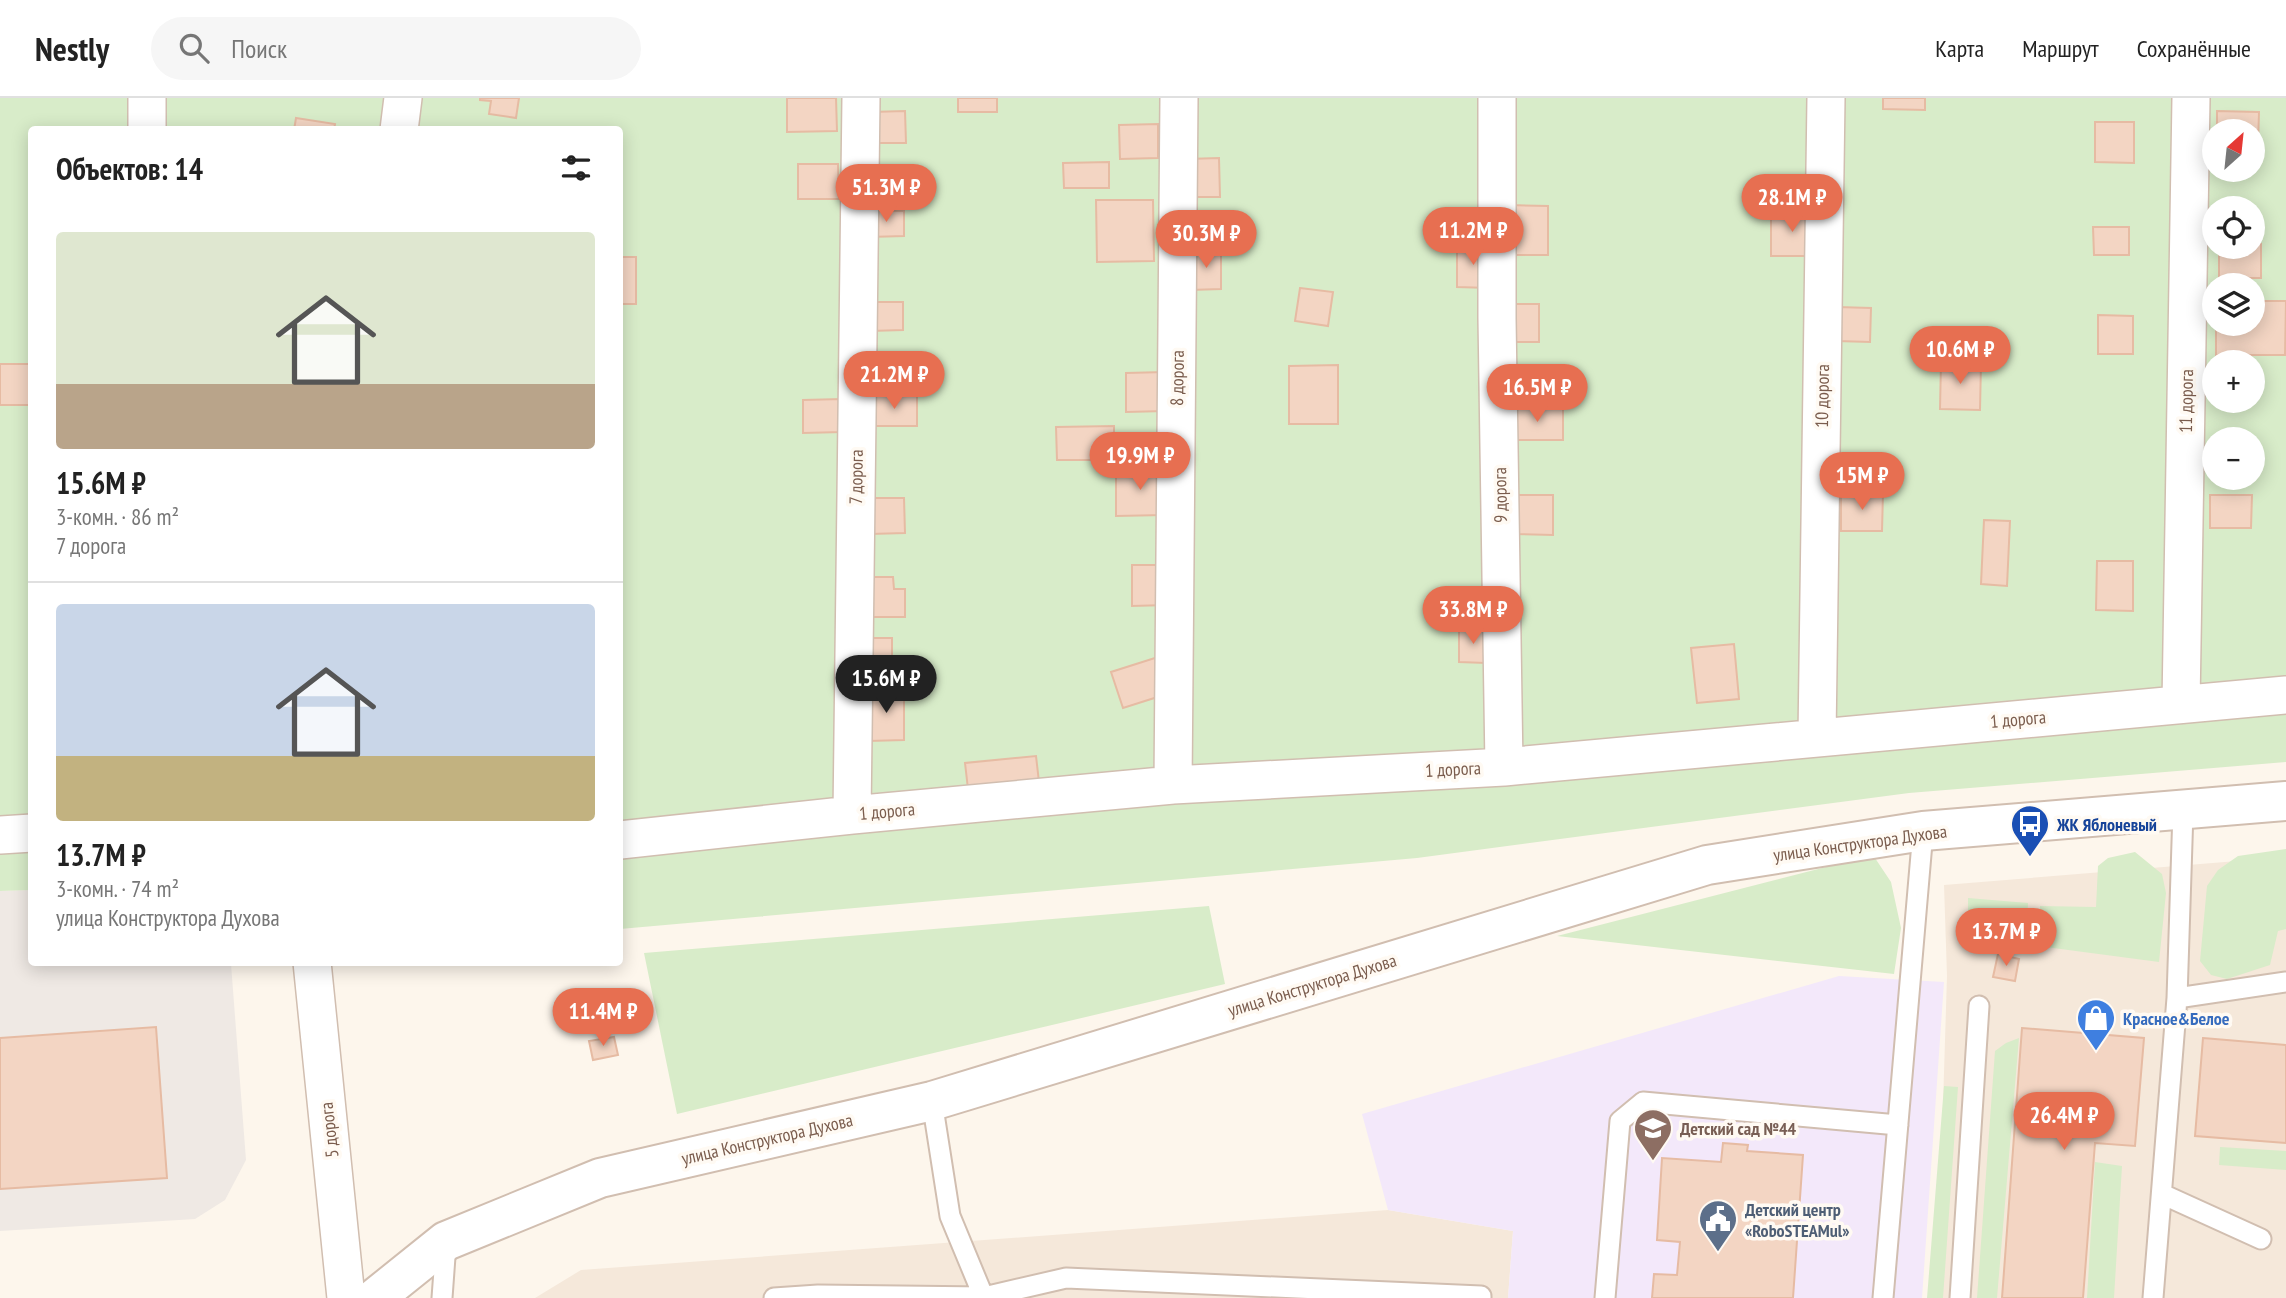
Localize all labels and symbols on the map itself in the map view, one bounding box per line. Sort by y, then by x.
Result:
north arrow [2202,119,2264,182]
pin: 51.3M ₽ [821,164,951,224]
pin: 28.1M ₽ [1727,174,1857,234]
pin: 11.2M ₽ [1408,208,1538,267]
pin: 30.3M ₽ [1141,211,1271,270]
pin: 10.6M ₽ [1895,327,2025,386]
street label: 8 дорога [1165,350,1189,406]
pin: 21.2M ₽ [829,352,959,411]
pin: 16.5M ₽ [1472,364,1602,424]
street label: 10 дорога [1810,364,1834,428]
street label: 11 дорога [2174,369,2198,433]
pin: 19.9M ₽ [1075,432,1205,492]
street label: 7 дорога [844,449,868,505]
pin: 15M ₽ [1813,452,1911,512]
street label: 9 дорога [1488,467,1512,523]
pin: 33.8M ₽ [1408,587,1538,646]
pin: 15.6M ₽ [821,656,951,715]
street label: 1 дорога [1989,705,2047,733]
street label: 1 дорога [1425,756,1481,782]
street label: 1 дорога [858,797,916,825]
bus stop icon: ЖК Яблоневый [2009,803,2051,858]
place label: ЖК Яблоневый [2056,813,2157,836]
street label: улица Конструктора Духова [1772,819,1948,867]
pin: 13.7M ₽ [1941,908,2071,968]
street label: улица Конструктора Духова [1225,948,1399,1022]
pin: 11.4M ₽ [538,988,668,1048]
shop icon: Красное&Белое [2075,997,2117,1052]
place label: Красное&Белое [2123,1007,2230,1030]
pin: 26.4M ₽ [1999,1093,2129,1152]
street label: 5 дорога [315,1101,343,1159]
school or university icon: Детский сад №44 [1632,1107,1674,1162]
street label: улица Конструктора Духова [679,1108,855,1170]
place label: Детский сад №44 [1680,1117,1797,1140]
public building icon: Детский центр «RoboSTEAMul» [1697,1198,1739,1253]
place label: Детский центр «RoboSTEAMul» [1745,1198,1849,1242]

